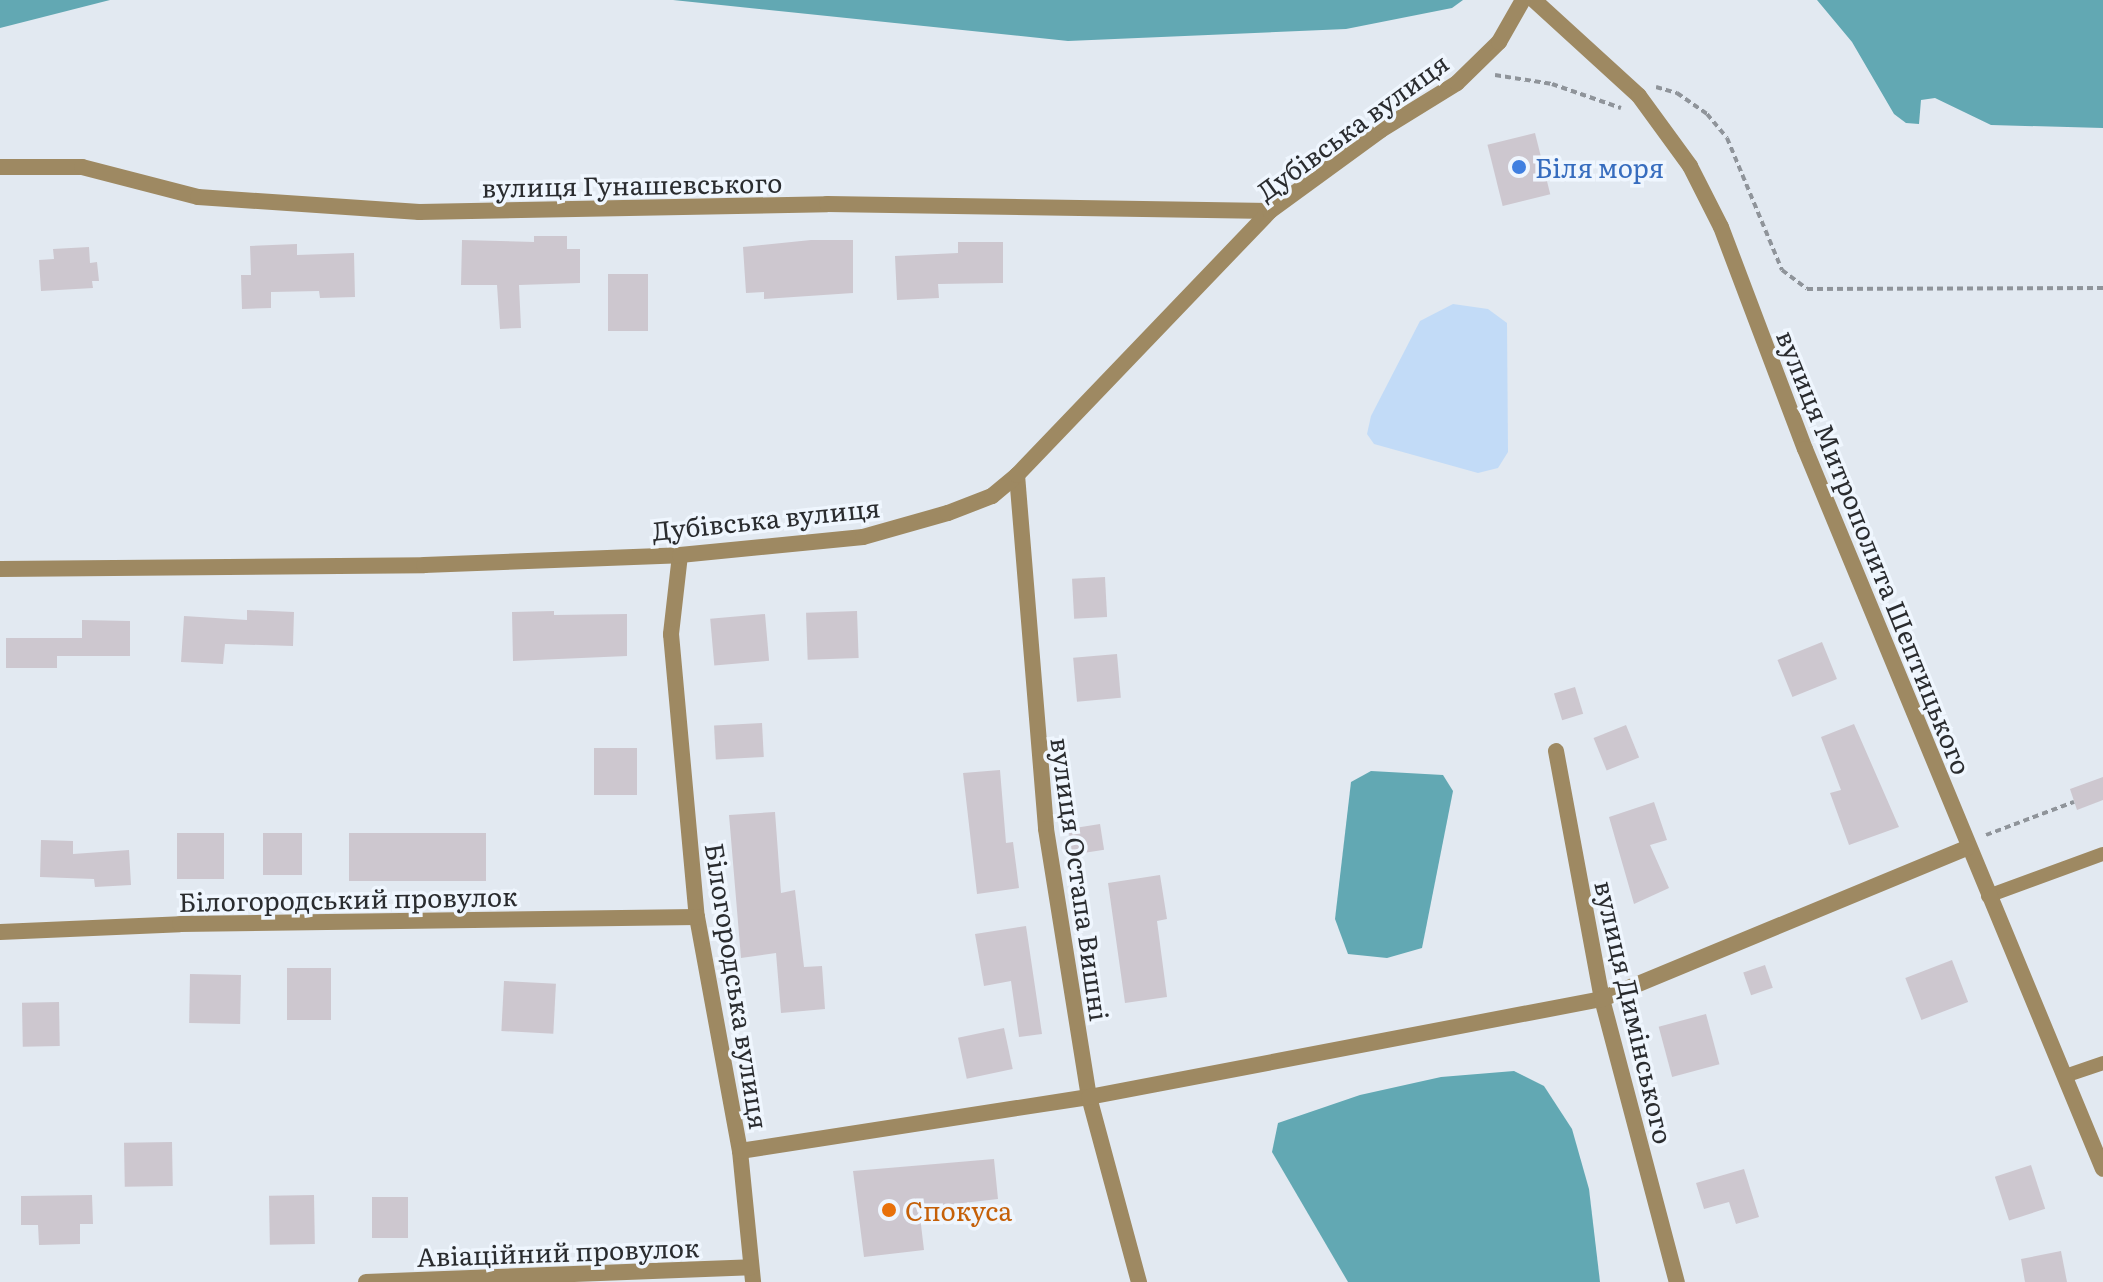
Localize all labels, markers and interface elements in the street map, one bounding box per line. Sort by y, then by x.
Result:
street label: Дубівська вулиця [1250,46,1454,206]
place label: Біля моря [1535,151,1664,183]
marker: Біля моря [1510,158,1528,176]
street label: вулиця Гунашевського [481,166,783,202]
street label: вулиця Митрополита Шептицького [1771,325,1979,779]
street label: Дубівська вулиця [650,491,882,545]
street label: вулиця Остапа Вишні [1046,735,1116,1023]
street label: Білогородська вулиця [700,841,776,1131]
street label: вулиця Димінського [1590,877,1680,1147]
street label: Білогородський провулок [178,879,518,917]
place label: Спокуса [905,1194,1012,1226]
marker: Спокуса [880,1201,898,1219]
street label: Авіаційний провулок [416,1230,700,1272]

